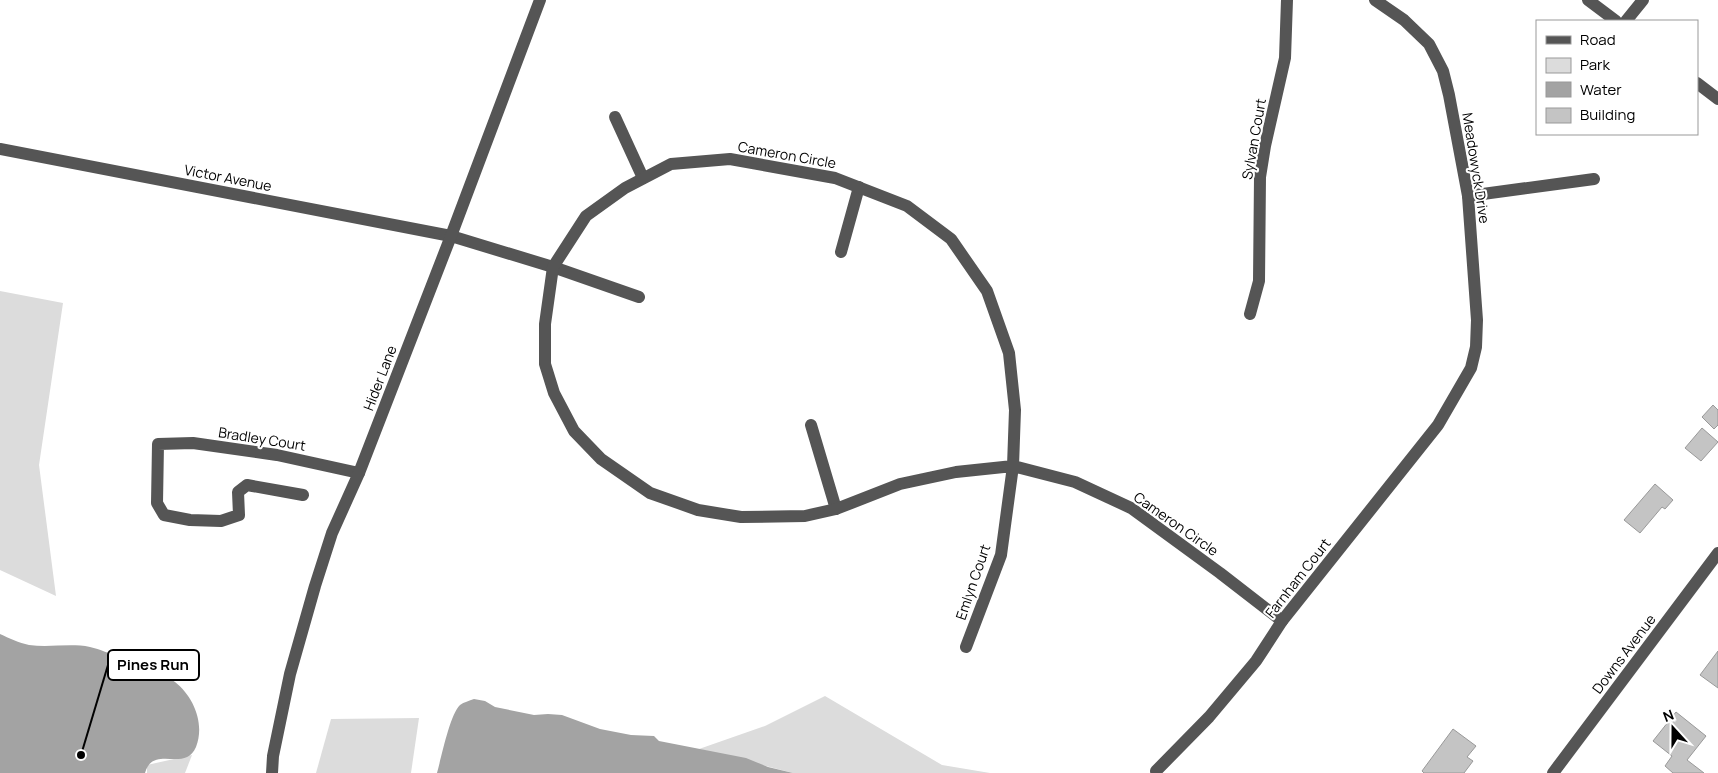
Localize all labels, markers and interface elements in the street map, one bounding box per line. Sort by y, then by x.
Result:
legend [1536,20,1698,135]
text: Road [1580,29,1616,50]
text: Park [1580,54,1610,75]
text: Water [1580,79,1622,100]
street label: Sylvan Court [1237,97,1270,181]
text: Building [1580,104,1635,125]
street label: Meadowyck Drive [1458,111,1495,225]
street label: Cameron Circle [737,137,838,172]
street label: Victor Avenue [183,160,273,195]
street label: Hider Lane [358,342,401,413]
street label: Bradley Court [217,422,308,455]
street label: Cameron Circle [1130,487,1222,560]
street label: Farnham Court [1261,534,1335,621]
street label: Emlyn Court [951,541,994,622]
street label: Downs Avenue [1588,610,1660,697]
callout: Pines Run [108,650,199,680]
text: Pines Run [117,654,189,675]
north arrow [1648,703,1698,753]
text: N [1660,705,1676,726]

